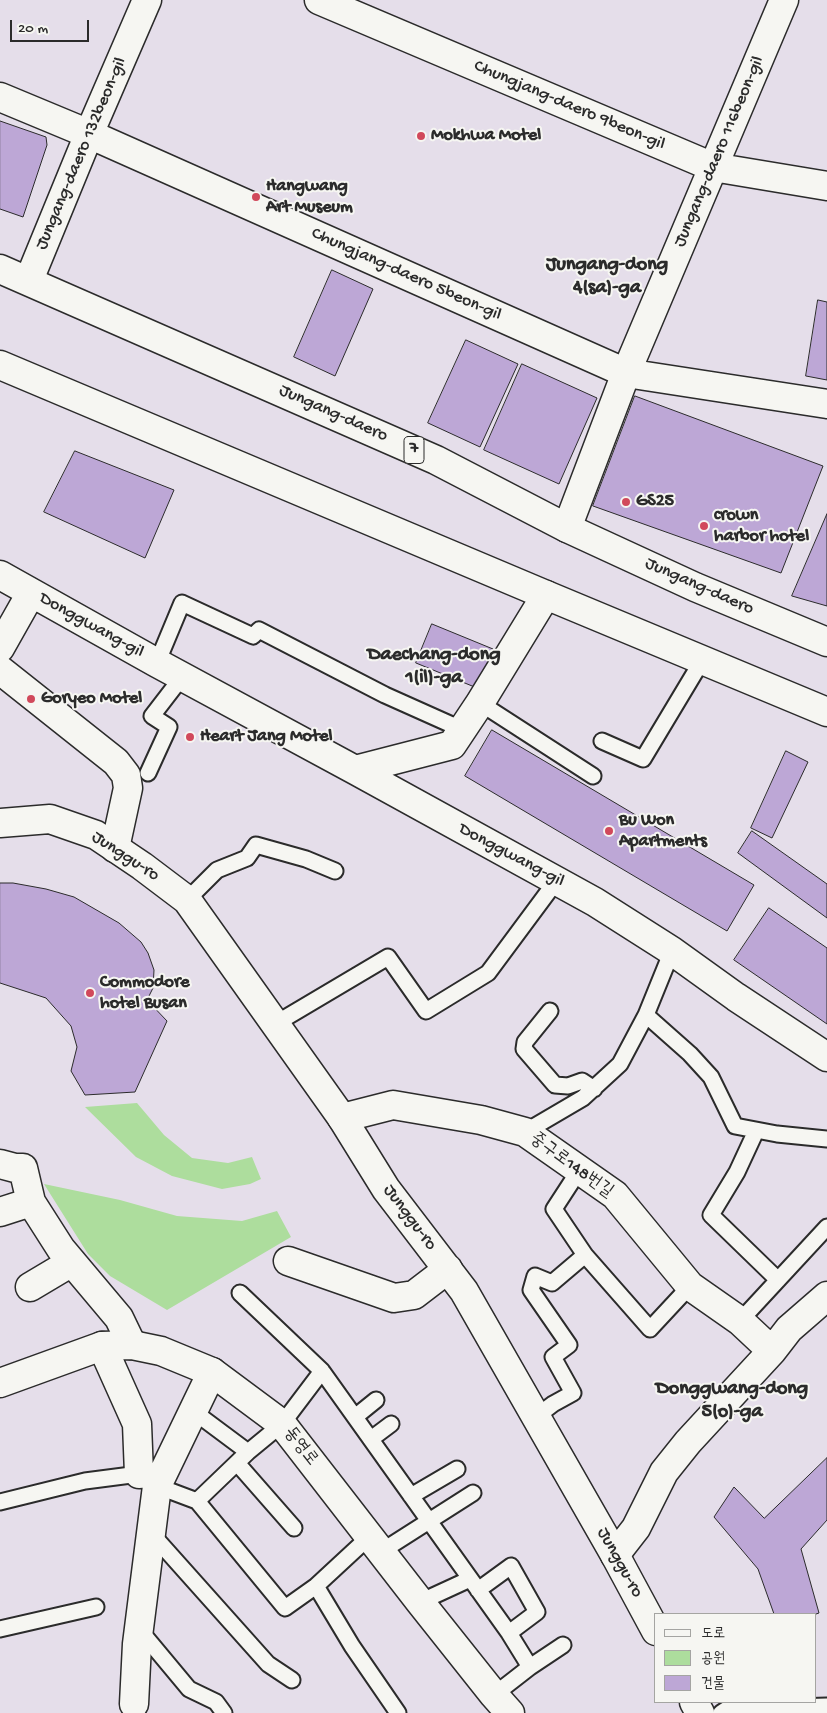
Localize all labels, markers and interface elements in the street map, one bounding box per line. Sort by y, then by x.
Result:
scale bar [12,10,91,42]
text: 20 m [18,20,48,38]
street label: Jungang-daero 116beon-gil [670,53,770,251]
street label: Jungang-daero 132beon-gil [32,55,132,253]
street label: Chungjang-daero 9beon-gil [470,56,668,156]
place label: Mokhwa Motel [431,125,541,147]
marker: Mokhwa Motel [415,130,427,142]
place label: Hangwang Art Museum [266,176,353,218]
marker: Hangwang Art Museum [250,191,262,203]
street label: Chungjang-daero 5beon-gil [307,223,505,327]
district label: Jungang-dong 4(sa)-ga [546,254,668,301]
street label: Jungang-daero [275,380,391,448]
road number: 7 [404,436,424,464]
place label: GS25 [636,491,674,513]
marker: GS25 [620,496,632,508]
place label: crown harbor hotel [714,505,809,548]
marker: crown harbor hotel [698,520,710,532]
street label: Jungang-daero [641,553,757,621]
street label: Donggwang-gil [35,588,147,664]
district label: Daechang-dong 1(il)-ga [367,644,501,691]
place label: Goryeo Motel [41,688,142,710]
marker: Goryeo Motel [25,693,37,705]
place label: Heart Jang Motel [200,726,333,748]
marker: Heart Jang Motel [184,731,196,743]
place label: Bu Won Apartments [619,810,707,852]
street label: Donggwang-gil [454,819,568,893]
marker: Bu Won Apartments [603,825,615,837]
street label: Junggu-ro [87,827,163,887]
place label: Commodore hotel Busan [100,972,190,1014]
marker: Commodore hotel Busan [84,987,96,999]
street label: 중구로148번길 [525,1128,617,1204]
street label: Junggu-ro [377,1181,441,1255]
district label: Donggwang-dong 5(o)-ga [656,1378,808,1425]
street label: 동영로 [278,1423,322,1471]
street label: Junggu-ro [591,1524,647,1602]
legend [654,1613,817,1703]
text: 도로 [701,1625,725,1643]
text: 공원 [701,1650,725,1668]
text: 건물 [701,1675,725,1693]

